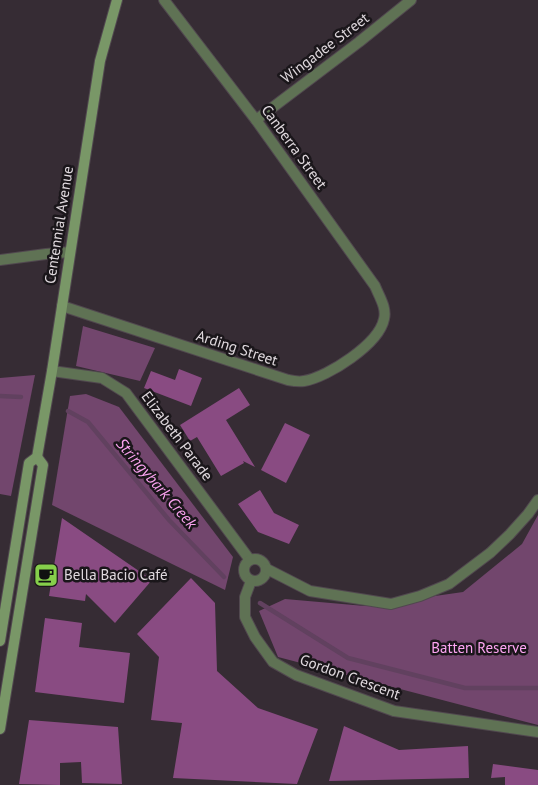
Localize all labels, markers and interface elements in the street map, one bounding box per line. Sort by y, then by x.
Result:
street label: Wingadee Street [277,8,373,87]
street label: Canberra Street [257,101,331,193]
street label: Centennial Avenue [40,165,77,285]
street label: Arding Street [194,325,280,370]
street label: Elizabeth Parade [138,387,217,484]
water label: Stringybark Creek [112,434,202,533]
cafe icon: Bella Bacio Café [33,562,59,588]
place label: Bella Bacio Café [64,565,168,584]
park label: Batten Reserve [431,638,527,657]
street label: Gordon Crescent [297,650,403,703]

